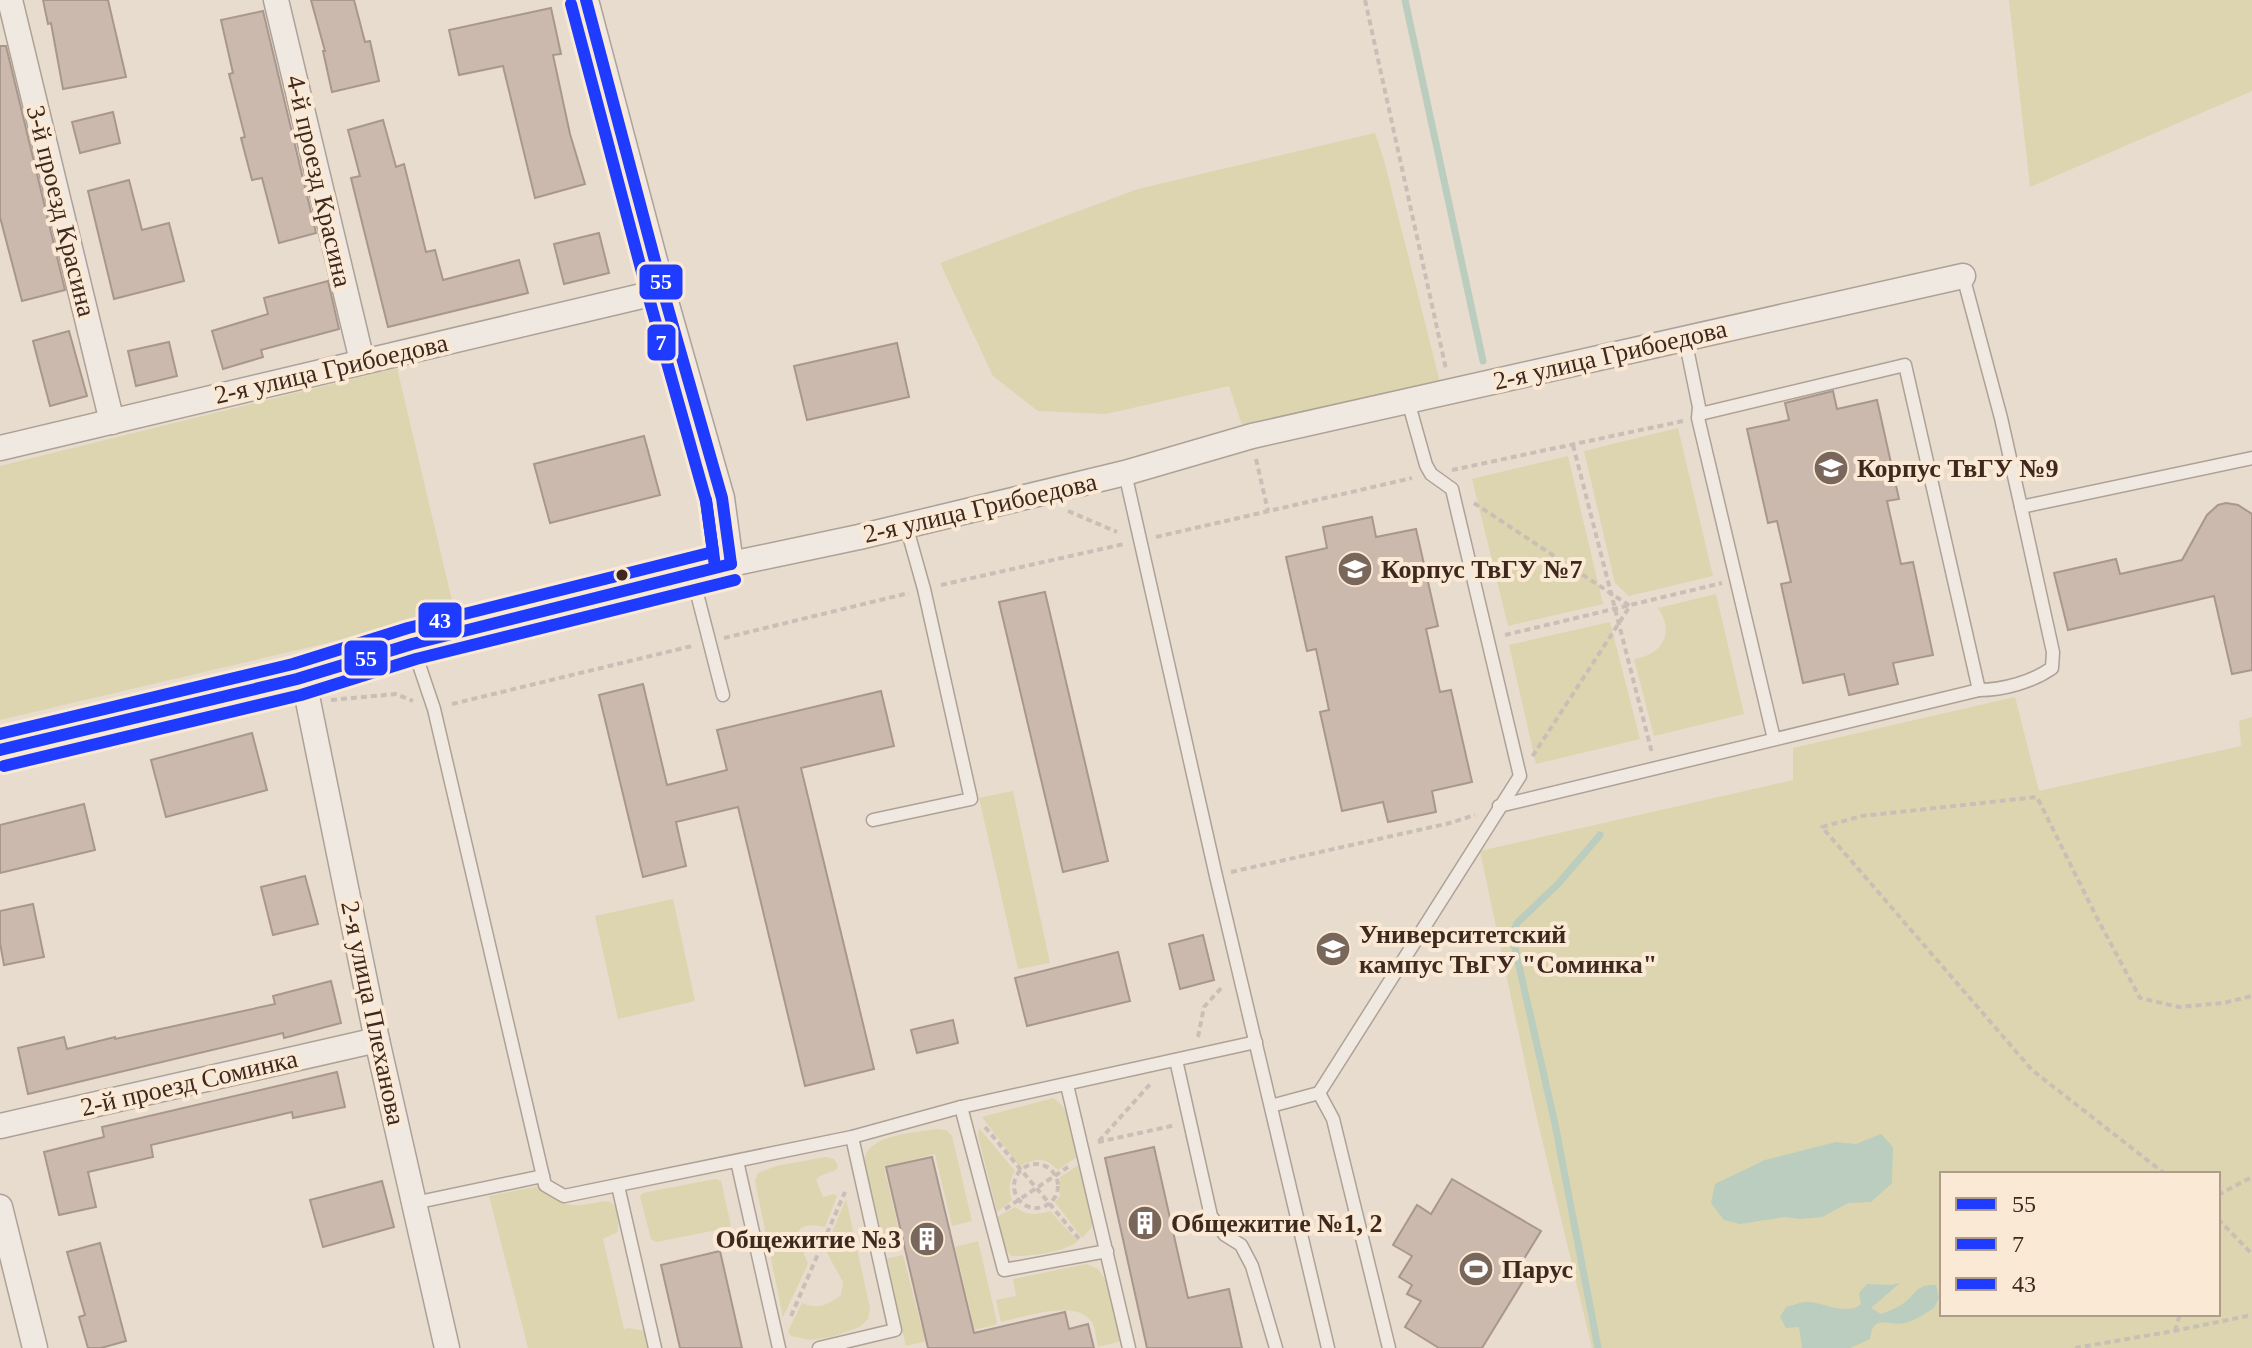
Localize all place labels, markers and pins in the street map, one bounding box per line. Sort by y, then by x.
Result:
school or university icon: Корпус ТвГУ №9 [1812,449,1850,487]
place label: Корпус ТвГУ №9 [1857,454,2059,483]
school or university icon: Корпус ТвГУ №7 [1336,550,1374,588]
place label: Корпус ТвГУ №7 [1381,555,1583,584]
unlabelled marker [614,567,630,583]
place label: Университетский кампус ТвГУ "Соминка" [1359,920,1657,979]
school or university icon: Университетский кампус ТвГУ "Соминка" [1314,930,1352,968]
building icon: Общежитие №1, 2 [1126,1204,1164,1242]
place label: Общежитие №1, 2 [1171,1209,1382,1238]
building icon: Общежитие №3 [908,1220,946,1258]
place label: Общежитие №3 [716,1225,901,1254]
sports icon: Парус [1457,1250,1495,1288]
place label: Парус [1502,1255,1573,1284]

